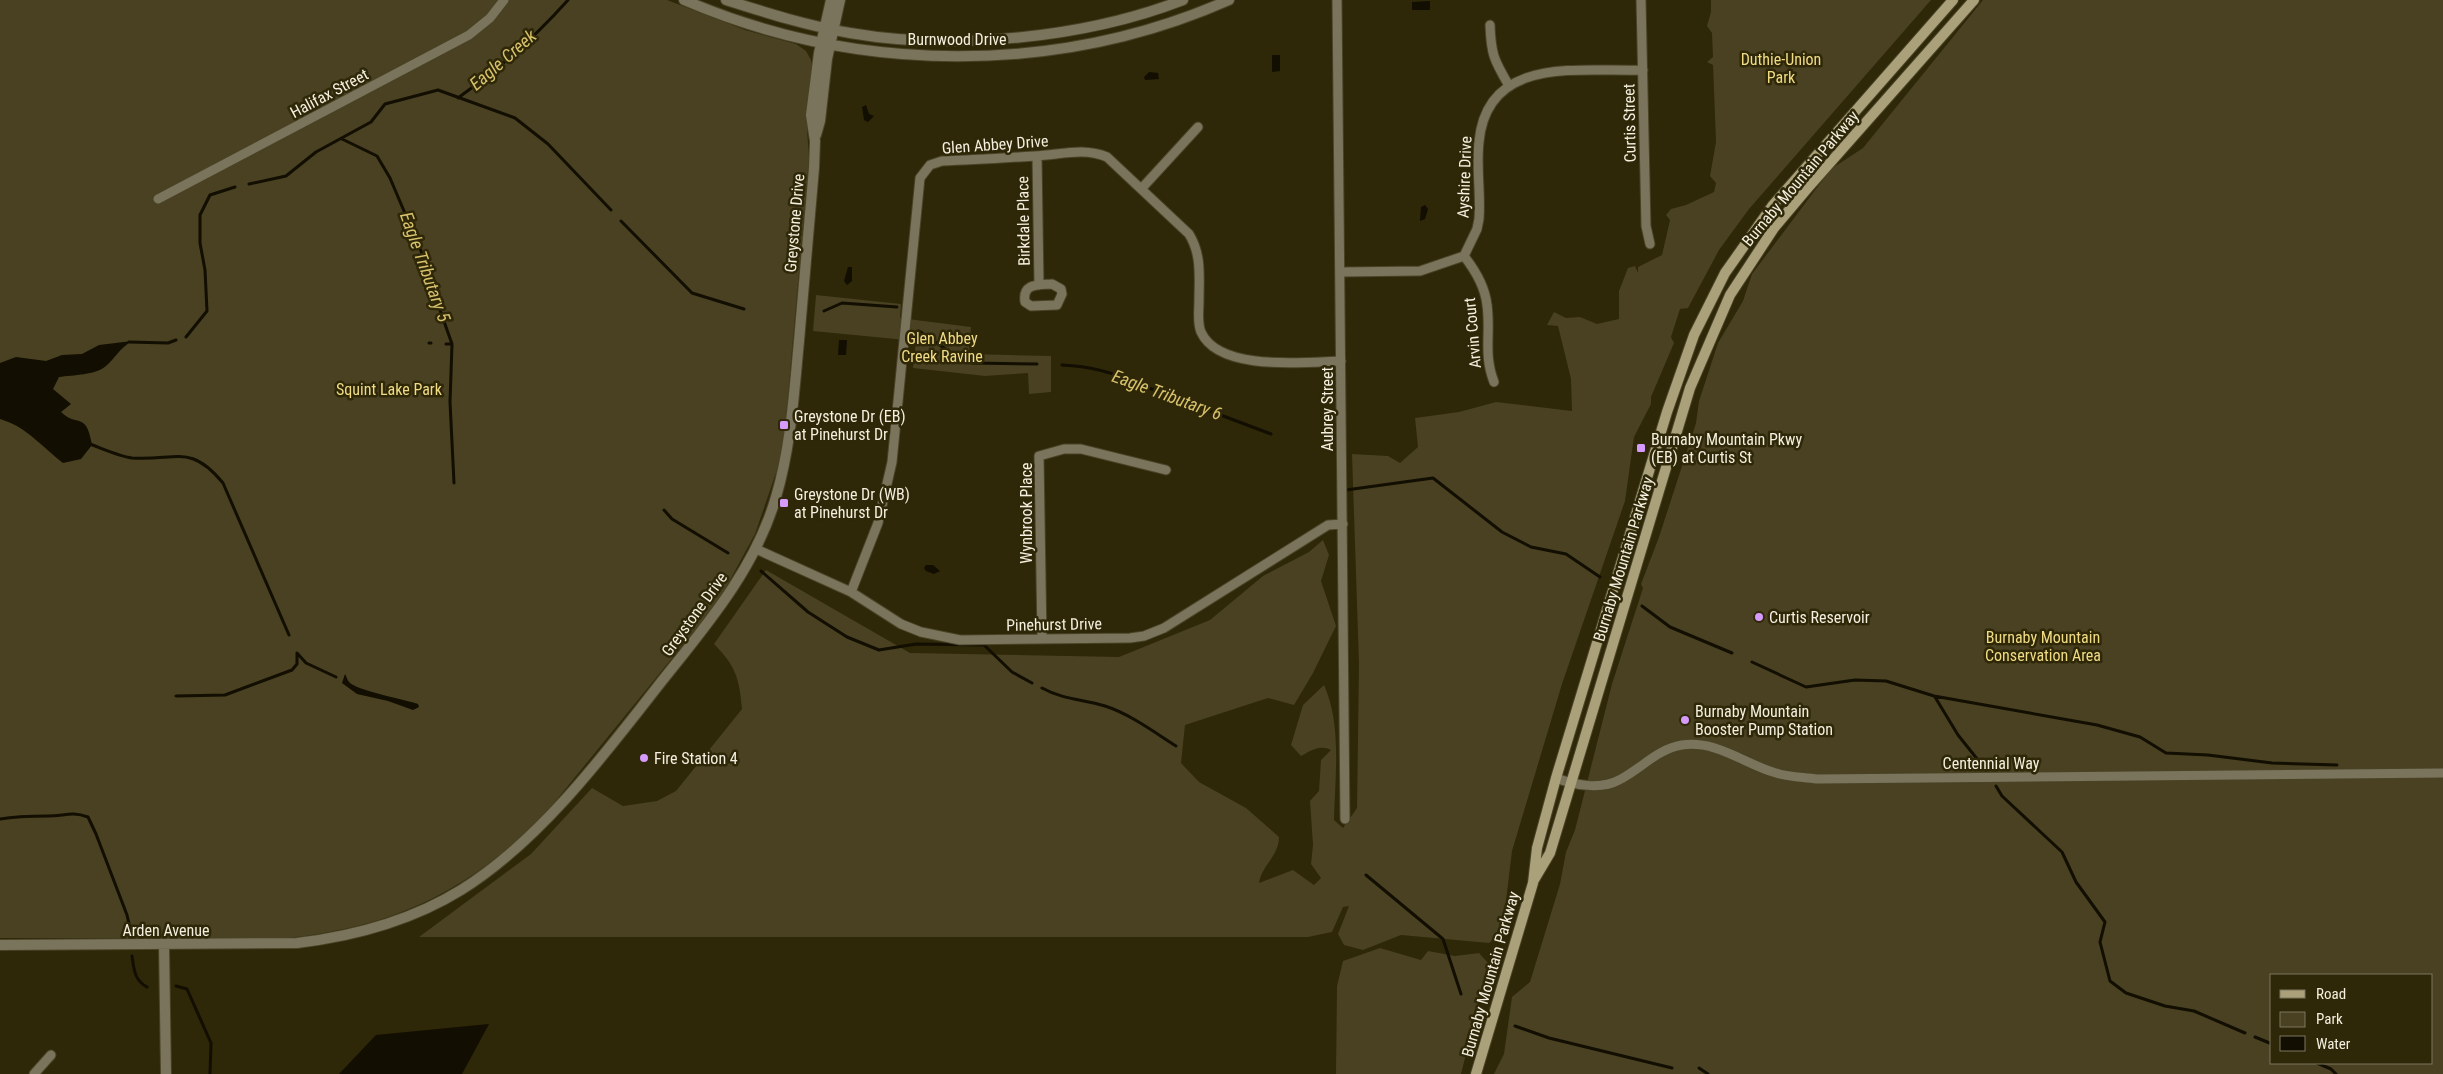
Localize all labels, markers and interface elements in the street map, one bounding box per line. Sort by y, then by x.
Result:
water label: Eagle Creek [465,24,541,94]
street label: Burnwood Drive [907,30,1007,49]
park label: Duthie-Union Park [1741,50,1821,87]
street label: Halifax Street [287,65,372,122]
street label: Curtis Street [1619,83,1640,163]
street label: Burnaby Mountain Parkway [1738,106,1863,250]
street label: Glen Abbey Drive [941,131,1049,158]
street label: Ayshire Drive [1454,136,1475,218]
street label: Greystone Drive [781,173,808,273]
street label: Birkdale Place [1013,176,1034,266]
water label: Eagle Tributary 5 [396,209,455,325]
street label: Arvin Court [1460,296,1485,369]
park label: Glen Abbey Creek Ravine [901,329,983,366]
water label: Eagle Tributary 6 [1109,365,1225,424]
street label: Aubrey Street [1318,366,1337,451]
park label: Squint Lake Park [336,380,443,399]
place label: Greystone Dr (EB) at Pinehurst Dr [794,407,906,444]
marker: Greystone Dr (EB) at Pinehurst Dr [778,419,790,431]
place label: Burnaby Mountain Pkwy (EB) at Curtis St [1651,430,1802,467]
marker: Burnaby Mountain Pkwy (EB) at Curtis St [1635,442,1647,454]
street label: Wynbrook Place [1017,462,1036,564]
street label: Burnaby Mountain Parkway [1589,474,1658,644]
place label: Greystone Dr (WB) at Pinehurst Dr [794,485,910,522]
marker: Greystone Dr (WB) at Pinehurst Dr [778,497,790,509]
street label: Greystone Drive [658,569,731,660]
place label: Curtis Reservoir [1769,608,1870,627]
marker: Curtis Reservoir [1753,611,1765,623]
street label: Pinehurst Drive [1006,614,1102,635]
park label: Burnaby Mountain Conservation Area [1985,628,2101,665]
place label: Burnaby Mountain Booster Pump Station [1695,702,1833,739]
marker: Burnaby Mountain Booster Pump Station [1679,714,1691,726]
place label: Fire Station 4 [654,749,738,768]
marker: Fire Station 4 [638,752,650,764]
street label: Centennial Way [1943,754,2040,773]
street label: Burnaby Mountain Parkway [1458,889,1523,1059]
street label: Arden Avenue [123,921,209,940]
legend [2270,974,2433,1064]
text: Road [2316,985,2346,1003]
text: Park [2316,1010,2343,1028]
text: Water [2316,1035,2351,1053]

